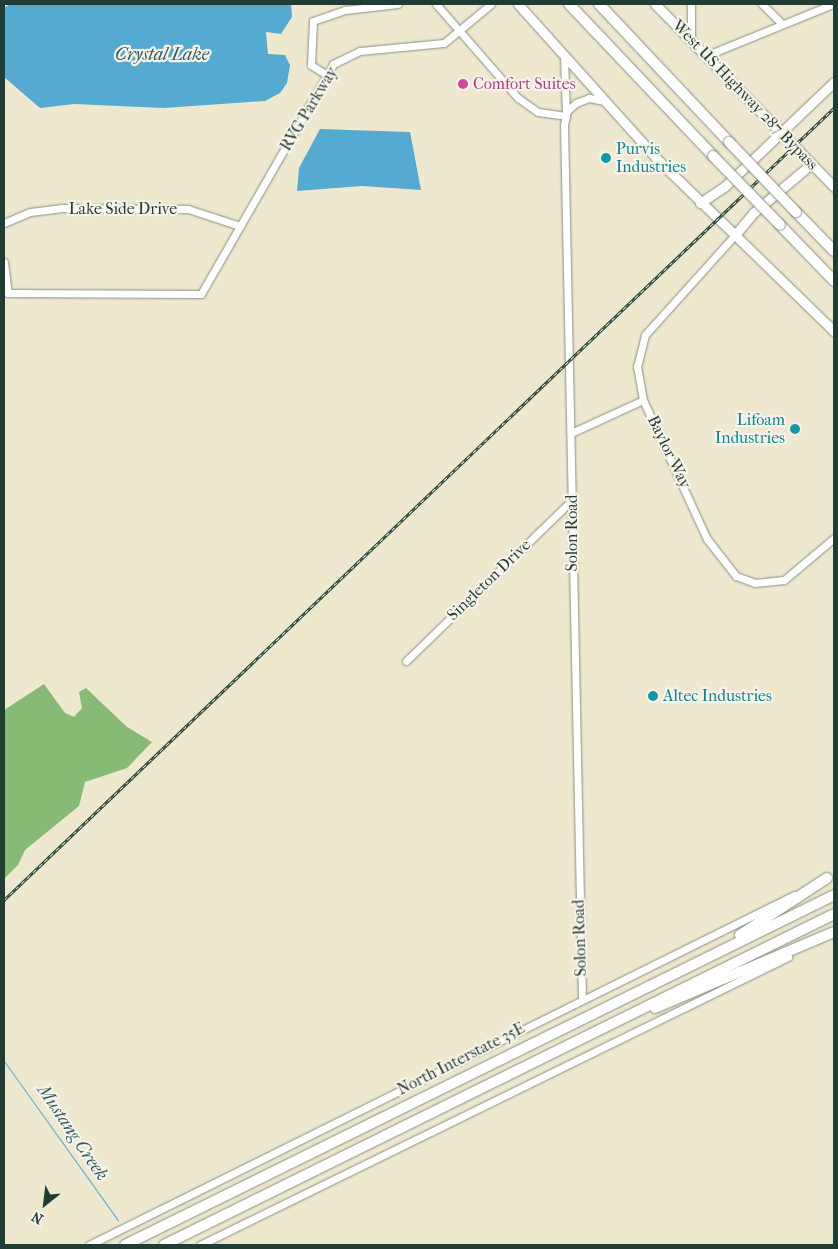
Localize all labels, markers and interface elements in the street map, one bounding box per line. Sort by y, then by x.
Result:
street label: West US Highway 287 Bypass [668,16,822,174]
water label: Crystal Lake [115,44,209,66]
street label: RVG Parkway [276,63,342,155]
place label: Comfort Suites [473,74,576,94]
marker: Comfort Suites [457,78,469,90]
place label: Purvis Industries [616,139,686,177]
marker: Purvis Industries [600,152,612,164]
street label: Lake Side Drive [69,199,177,219]
place label: Lifoam Industries [715,410,785,448]
street label: Baylor Way [643,412,695,492]
marker: Lifoam Industries [789,423,801,435]
street label: Solon Road [562,495,582,571]
street label: Singleton Drive [443,535,535,625]
place label: Altec Industries [663,686,772,706]
marker: Altec Industries [647,690,659,702]
street label: Solon Road [569,899,591,977]
street label: North Interstate 35E [394,1019,528,1099]
water label: Mustang Creek [32,1081,112,1185]
north arrow [20,1179,70,1229]
text: N [29,1208,46,1228]

